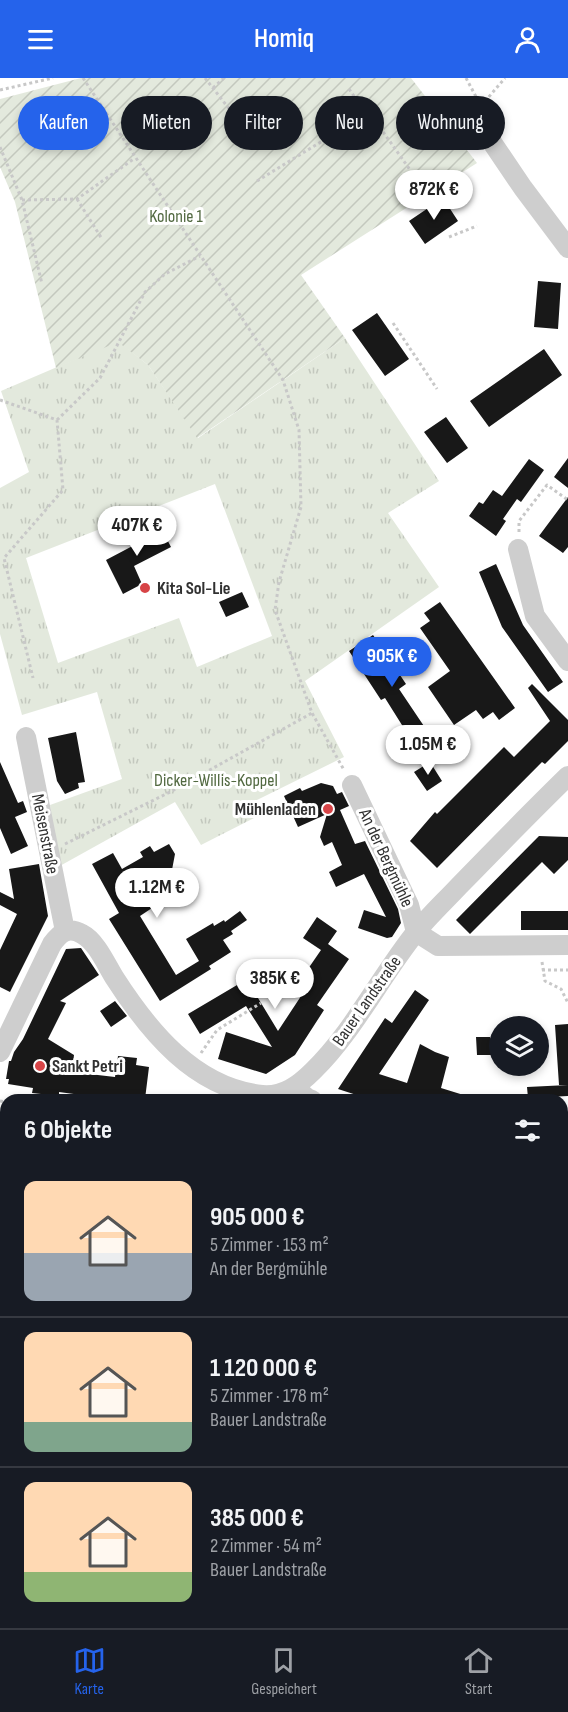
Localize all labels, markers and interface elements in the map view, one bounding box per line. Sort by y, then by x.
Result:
icon: menu [24,23,57,56]
text: Homiq [254,23,314,55]
icon: person [511,23,544,56]
chip: Kaufen [18,96,109,150]
chip: Mieten [121,96,212,150]
chip: Filter [224,96,303,150]
chip: Neu [315,96,384,150]
chip: Wohnung [396,96,505,150]
pin: 872K € [385,170,483,221]
text: 872K € [409,177,459,201]
park label: Kolonie 1 [149,206,203,227]
pin: 407K € [88,506,186,557]
text: 407K € [112,513,162,537]
place label: Kita Sol-Lie [157,578,231,599]
marker: Kita Sol-Lie [138,581,152,595]
pin: 905K € [343,637,441,688]
text: 905K € [367,644,417,668]
pin: 1.05M € [373,725,483,776]
text: 1.05M € [400,732,456,756]
park label: Dicker-Willis-Koppel [154,770,278,791]
street label: Meisenstraße [27,792,63,876]
place label: Mühlenladen [235,799,316,820]
marker: Mühlenladen [321,802,335,816]
street label: An der Bergmühle [354,805,418,910]
pin: 1.12M € [102,868,212,919]
text: 1.12M € [129,875,185,899]
street label: Bauer Landstraße [328,952,406,1050]
pin: 385K € [226,959,324,1010]
text: 385K € [250,966,300,990]
map controls [489,1016,549,1076]
button: layers [489,1016,549,1076]
place label: Sankt Petri [52,1056,123,1077]
marker: Sankt Petri [33,1059,47,1073]
icon: filters [511,1114,544,1147]
text: 6 Objekte [24,1115,112,1146]
text: 905 000 € [210,1202,305,1233]
icon: home [72,1205,144,1277]
text: 5 Zimmer · 153 m² [210,1233,329,1257]
text: An der Bergmühle [210,1257,328,1281]
text: 1 120 000 € [210,1353,317,1384]
icon: home [72,1356,144,1428]
text: 5 Zimmer · 178 m² [210,1384,329,1408]
text: Bauer Landstraße [210,1408,327,1432]
text: 385 000 € [210,1503,304,1534]
icon: home [72,1506,144,1578]
text: 2 Zimmer · 54 m² [210,1534,322,1558]
text: Bauer Landstraße [210,1558,327,1582]
tab: Karte [73,1644,106,1699]
tab: Gespeichert [251,1644,317,1699]
tab: Start [462,1644,495,1699]

